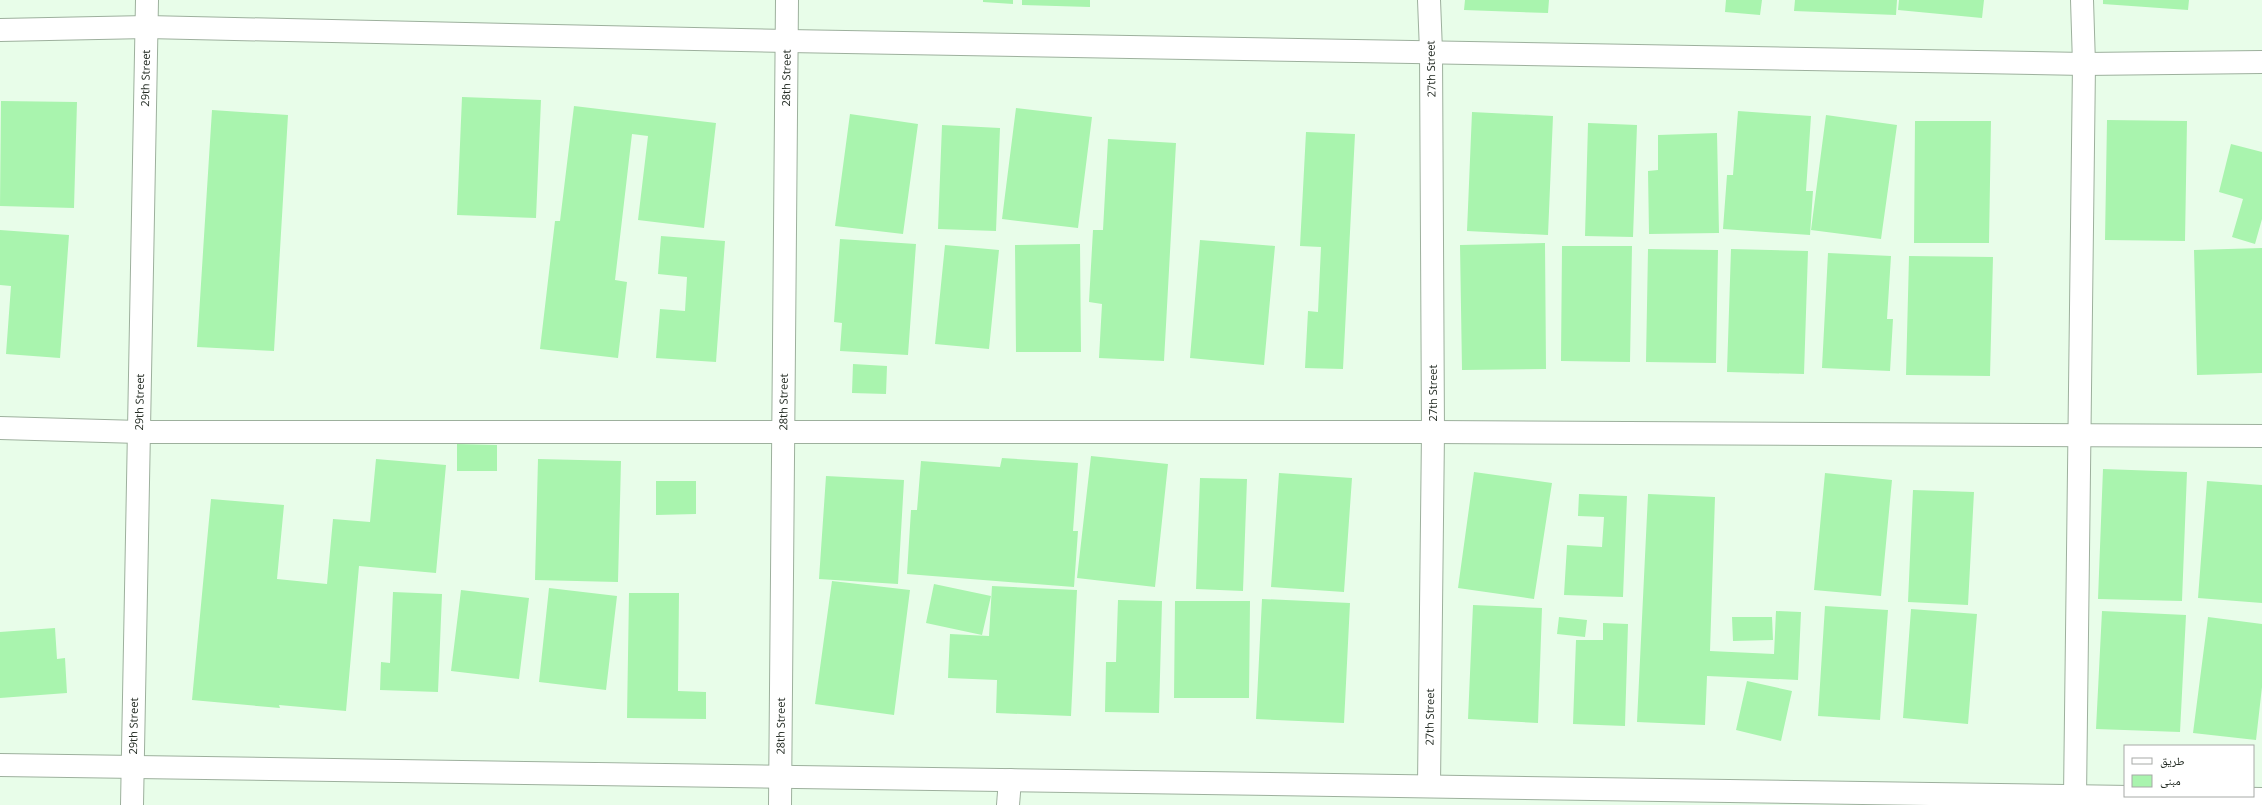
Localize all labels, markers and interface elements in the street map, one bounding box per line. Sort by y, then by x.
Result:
street label: 27th Street [1423,40,1438,98]
street label: 29th Street [137,49,153,107]
street label: 28th Street [778,49,794,107]
street label: 27th Street [1425,365,1440,421]
street label: 29th Street [131,373,147,431]
street label: 28th Street [775,373,791,431]
street label: 27th Street [1421,688,1437,746]
street label: 29th Street [125,697,141,755]
street label: 28th Street [772,697,788,755]
legend [2124,745,2254,797]
text: طريق [2160,752,2185,769]
text: مبنى [2160,772,2181,789]

